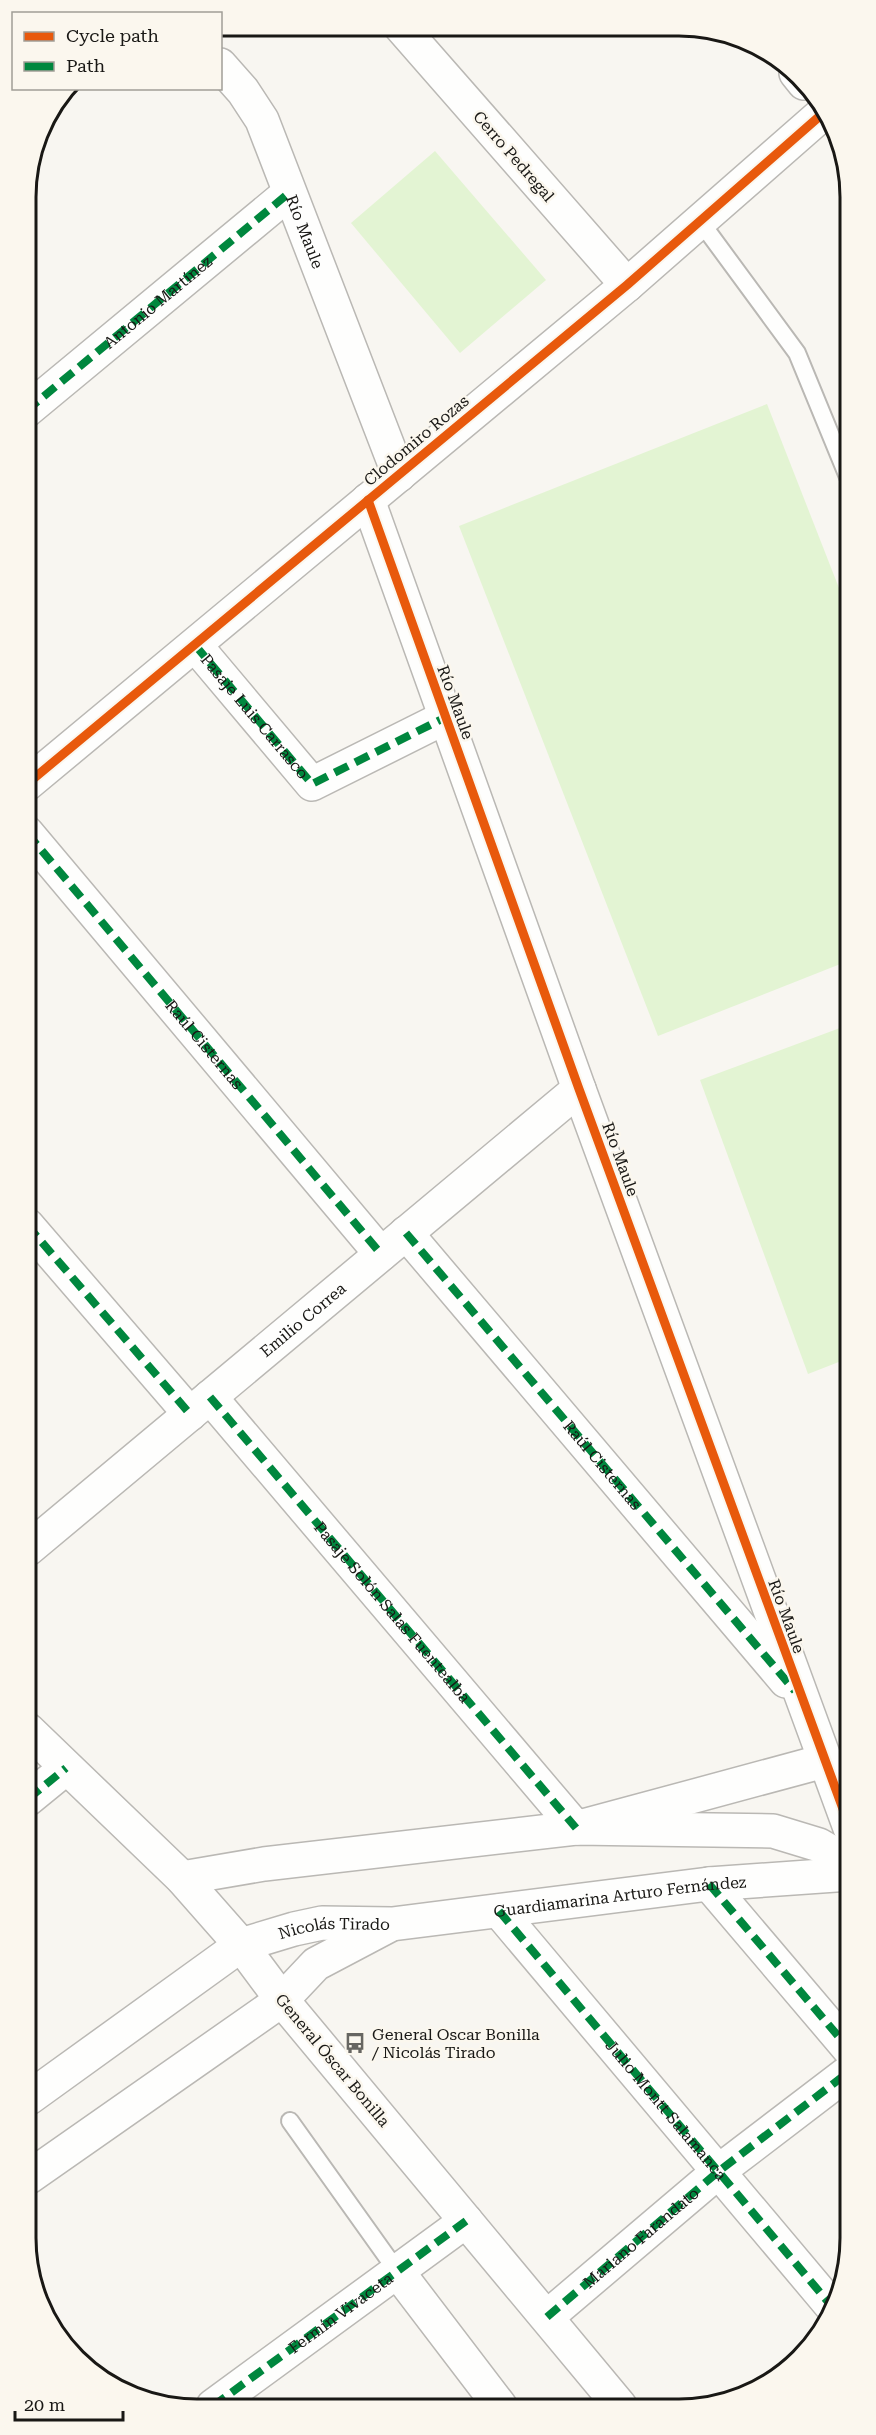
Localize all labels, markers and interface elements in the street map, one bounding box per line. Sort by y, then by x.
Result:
legend [12,12,222,90]
text: Cycle path [66,25,159,46]
text: Path [66,55,105,76]
street label: Cerro Pedregal [469,107,558,206]
street label: Río Maule [282,192,327,272]
street label: Antonio Martínez [100,252,216,353]
street label: Clodomiro Rozas [360,391,473,490]
street label: Pasaje Luis Carrasco [197,650,313,783]
street label: Río Maule [433,663,478,742]
street label: Raúl Cisternas [161,996,247,1093]
street label: Río Maule [598,1120,643,1199]
street label: Emilio Correa [256,1279,350,1361]
street label: Raúl Cisternas [559,1417,646,1514]
street label: Pasaje Solón Salas Fuentealba [310,1518,475,1707]
street label: Río Maule [764,1577,809,1656]
street label: Guardiamarina Arturo Fernández [492,1872,747,1921]
street label: Nicolás Tirado [276,1914,390,1943]
street label: General Óscar Bonilla [271,1990,394,2131]
place label: General Oscar Bonilla / Nicolás Tirado [371,2025,540,2062]
bus stop icon: General Oscar Bonilla / Nicolás Tirado [343,2031,367,2055]
street label: Julio Montt Salamanca [602,2036,731,2185]
street label: Mariano Farandato [579,2183,703,2292]
street label: Fermín Vivaceta [285,2269,397,2358]
scale bar [15,2384,123,2422]
text: 20 m [24,2394,65,2415]

